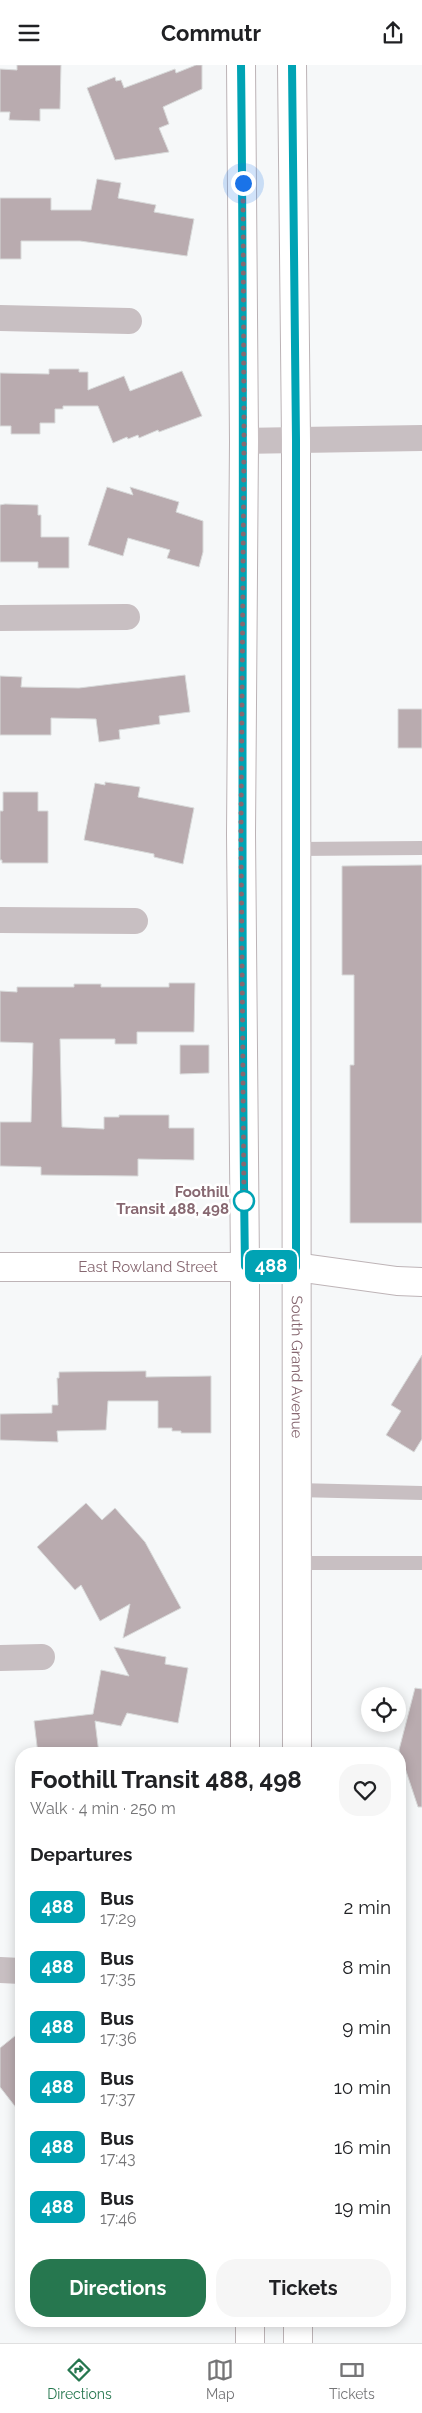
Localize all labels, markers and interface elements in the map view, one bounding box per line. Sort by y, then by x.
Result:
icon: menu [15,19,43,47]
icon: share [379,19,407,47]
text: Commutr [161,20,261,46]
your location [231,171,256,196]
place label: Foothill Transit 488, 498 [116,1183,229,1218]
marker: Foothill Transit 488, 498 [233,1190,255,1212]
line badge: 488 [242,1250,300,1282]
text: 488 [255,1255,287,1276]
street label: East Rowland Street [78,1258,218,1276]
street label: South Grand Avenue [288,1296,306,1439]
map controls [361,1687,406,1732]
button: locate [361,1687,406,1732]
button: heart [339,1764,391,1816]
text: Foothill Transit 488, 498 [30,1765,302,1794]
text: Walk · 4 min · 250 m [30,1799,176,1818]
text: Departures [30,1843,132,1865]
text: Bus [100,1887,134,1909]
text: 488 [41,1896,74,1917]
text: 2 min [344,1896,391,1918]
text: 17:29 [100,1909,136,1928]
text: Bus [100,1947,134,1969]
text: 488 [41,1956,74,1977]
text: 8 min [342,1956,391,1978]
text: 17:35 [100,1969,136,1988]
text: Bus [100,2007,134,2029]
text: 488 [41,2016,74,2037]
text: 9 min [342,2016,391,2038]
text: 17:36 [100,2029,137,2048]
text: Bus [100,2067,134,2089]
text: 488 [41,2076,74,2097]
text: 10 min [334,2076,391,2098]
text: 17:37 [100,2089,135,2108]
text: Bus [100,2127,134,2149]
text: 488 [41,2136,74,2157]
text: 16 min [334,2136,391,2158]
text: 17:43 [100,2149,136,2168]
text: Bus [100,2187,134,2209]
text: 488 [41,2196,74,2217]
text: 19 min [334,2196,391,2218]
text: 17:46 [100,2209,137,2228]
button: Directions [30,2259,206,2317]
button: Tickets [216,2259,391,2317]
tab: Directions [47,2356,112,2402]
tab: Map [206,2356,235,2402]
tab: Tickets [329,2356,375,2402]

